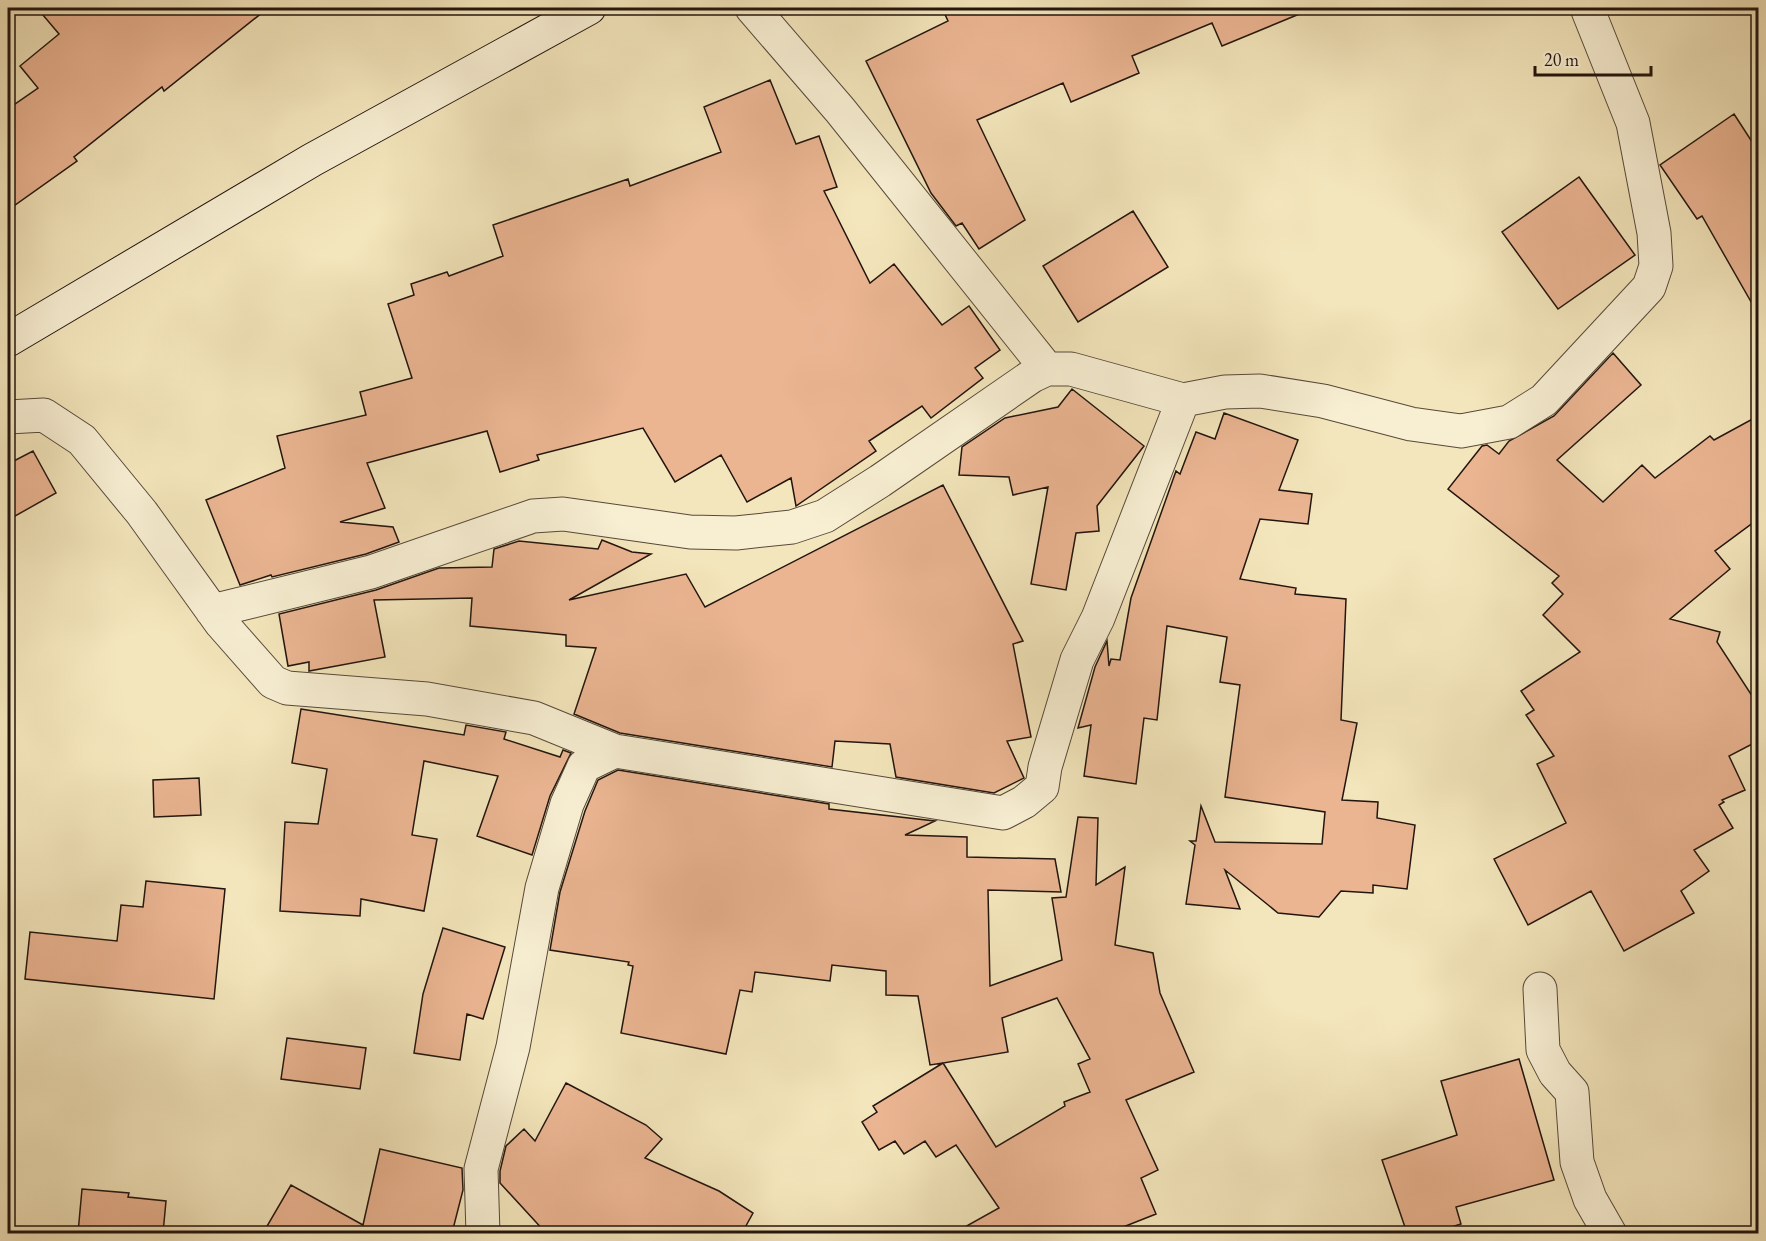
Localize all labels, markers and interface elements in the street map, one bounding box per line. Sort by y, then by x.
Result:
scale bar [1535,39,1650,77]
text: 20 m [1544,48,1579,71]

